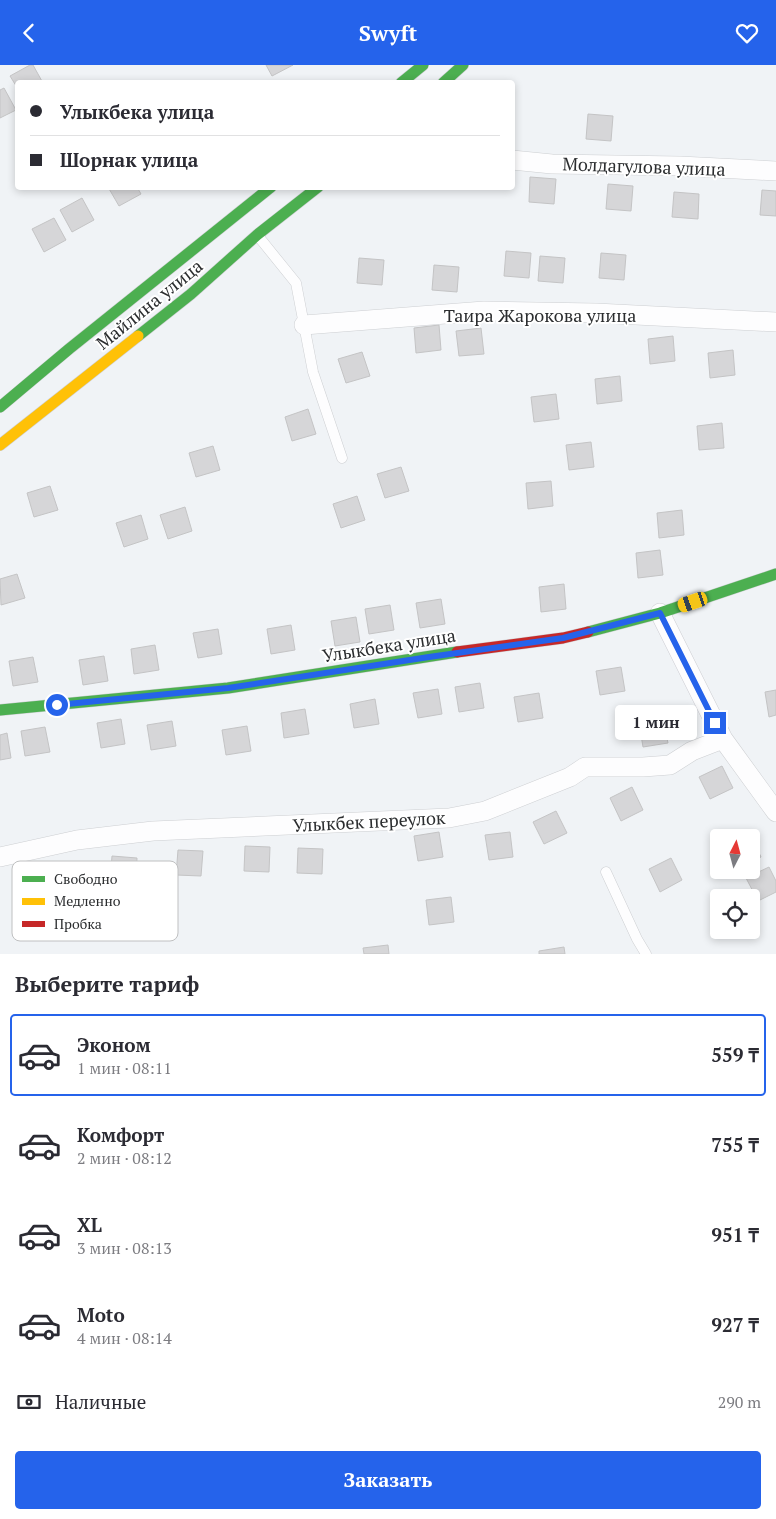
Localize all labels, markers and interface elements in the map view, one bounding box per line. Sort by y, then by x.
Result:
text: Swyft [359,18,417,47]
icon: back [15,19,43,47]
icon: heart [733,19,761,47]
text: Улыкбека улица [60,99,214,124]
text: Шорнак улица [60,147,198,172]
street label: Молдагулова улица [562,151,726,181]
street label: Майлина улица [91,254,207,354]
street label: Таира Жарокова улица [444,303,636,327]
car [676,590,709,614]
street label: Улыкбека улица [321,623,457,667]
route start [46,694,68,716]
callout: 1 мин [615,705,698,741]
text: 1 мин [632,711,680,733]
route end [704,712,726,734]
street label: Улыкбек переулок [292,805,446,837]
north arrow [710,829,760,879]
map controls [710,829,760,939]
legend [12,861,178,941]
text: Свободно [54,869,118,888]
button: locate [710,889,760,939]
text: Медленно [54,891,121,910]
text: Пробка [54,914,102,933]
text: Выберите тариф [15,969,199,998]
text: Эконом [77,1032,151,1057]
icon: car [17,1033,62,1078]
text: 559 ₸ [711,1042,759,1067]
text: 1 мин · 08:11 [77,1057,172,1079]
text: Комфорт [77,1122,164,1147]
icon: car [17,1123,62,1168]
text: 755 ₸ [711,1132,759,1157]
text: 2 мин · 08:12 [77,1147,172,1169]
text: XL [77,1212,102,1237]
icon: car [17,1213,62,1258]
text: 951 ₸ [711,1222,759,1247]
text: 3 мин · 08:13 [77,1237,172,1259]
text: Moto [77,1302,125,1327]
icon: car [17,1303,62,1348]
text: 927 ₸ [711,1312,759,1337]
text: 4 мин · 08:14 [77,1327,172,1349]
icon: cash [15,1388,43,1416]
text: Наличные [55,1389,146,1414]
text: 290 m [718,1391,761,1413]
button: Заказать [15,1451,761,1509]

